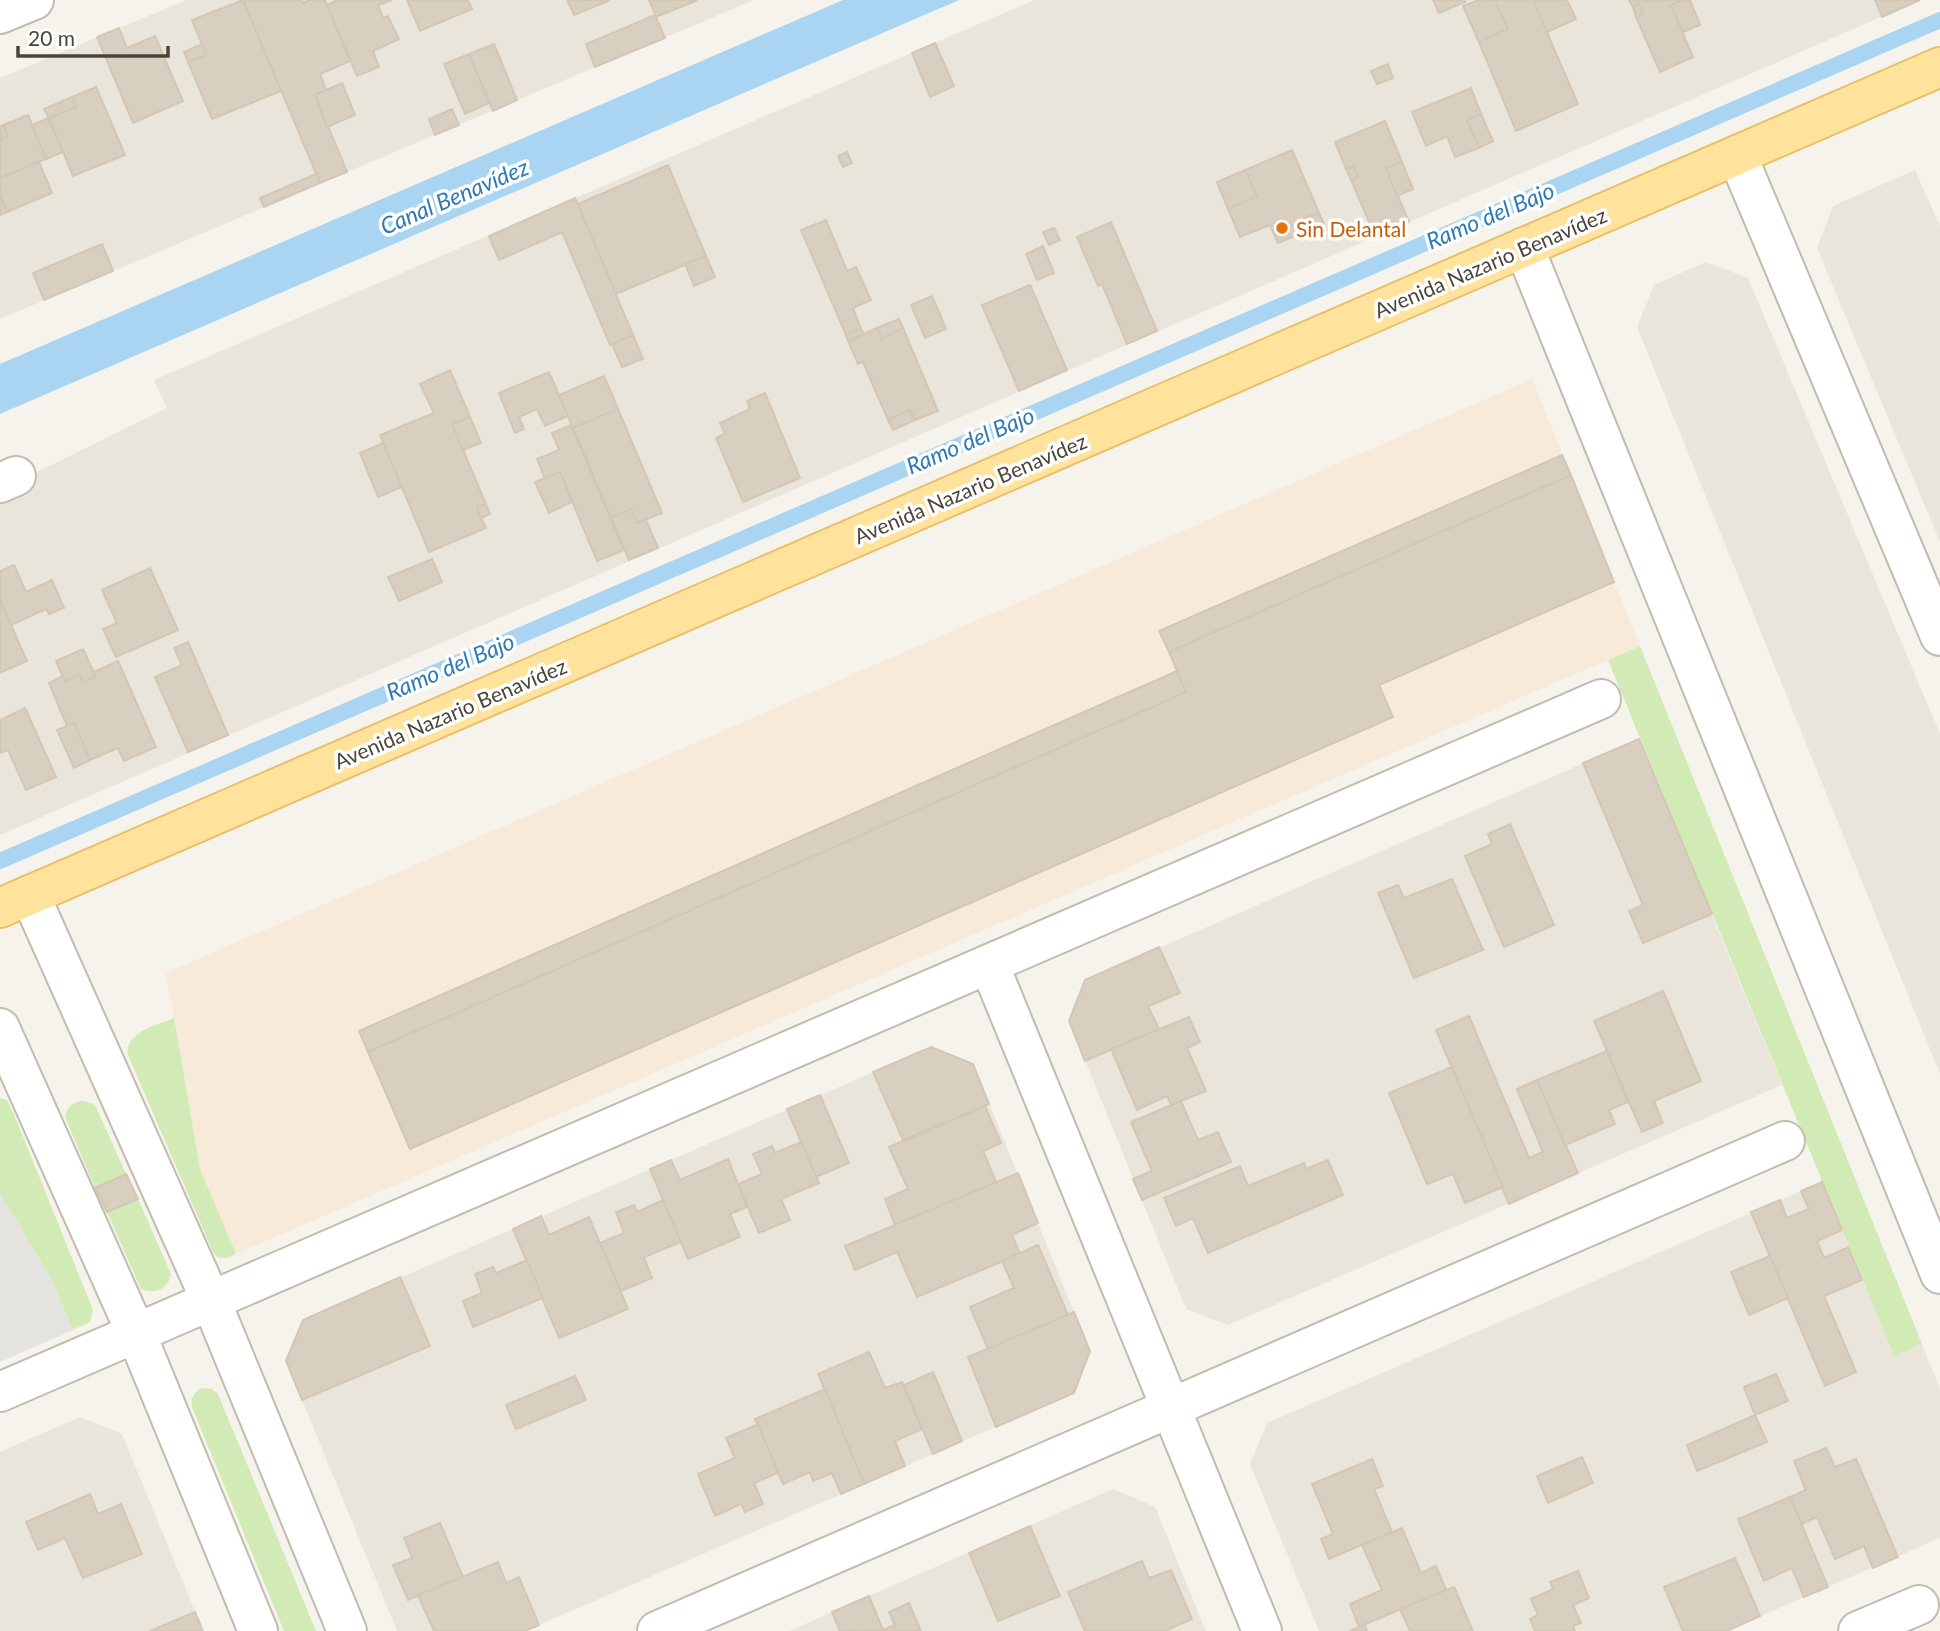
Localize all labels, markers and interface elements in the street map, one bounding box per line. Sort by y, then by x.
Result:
scale bar [18,14,168,58]
text: 20 m [28,25,75,50]
water label: Canal Benavídez [376,152,533,240]
water label: Ramo del Bajo [1422,175,1558,255]
street label: Avenida Nazario Benavídez [1370,202,1610,322]
place label: Sin Delantal [1296,216,1406,241]
marker: Sin Delantal [1274,220,1290,236]
water label: Ramo del Bajo [902,400,1038,480]
street label: Avenida Nazario Benavídez [850,428,1090,548]
water label: Ramo del Bajo [382,626,518,706]
street label: Avenida Nazario Benavídez [330,653,570,773]

